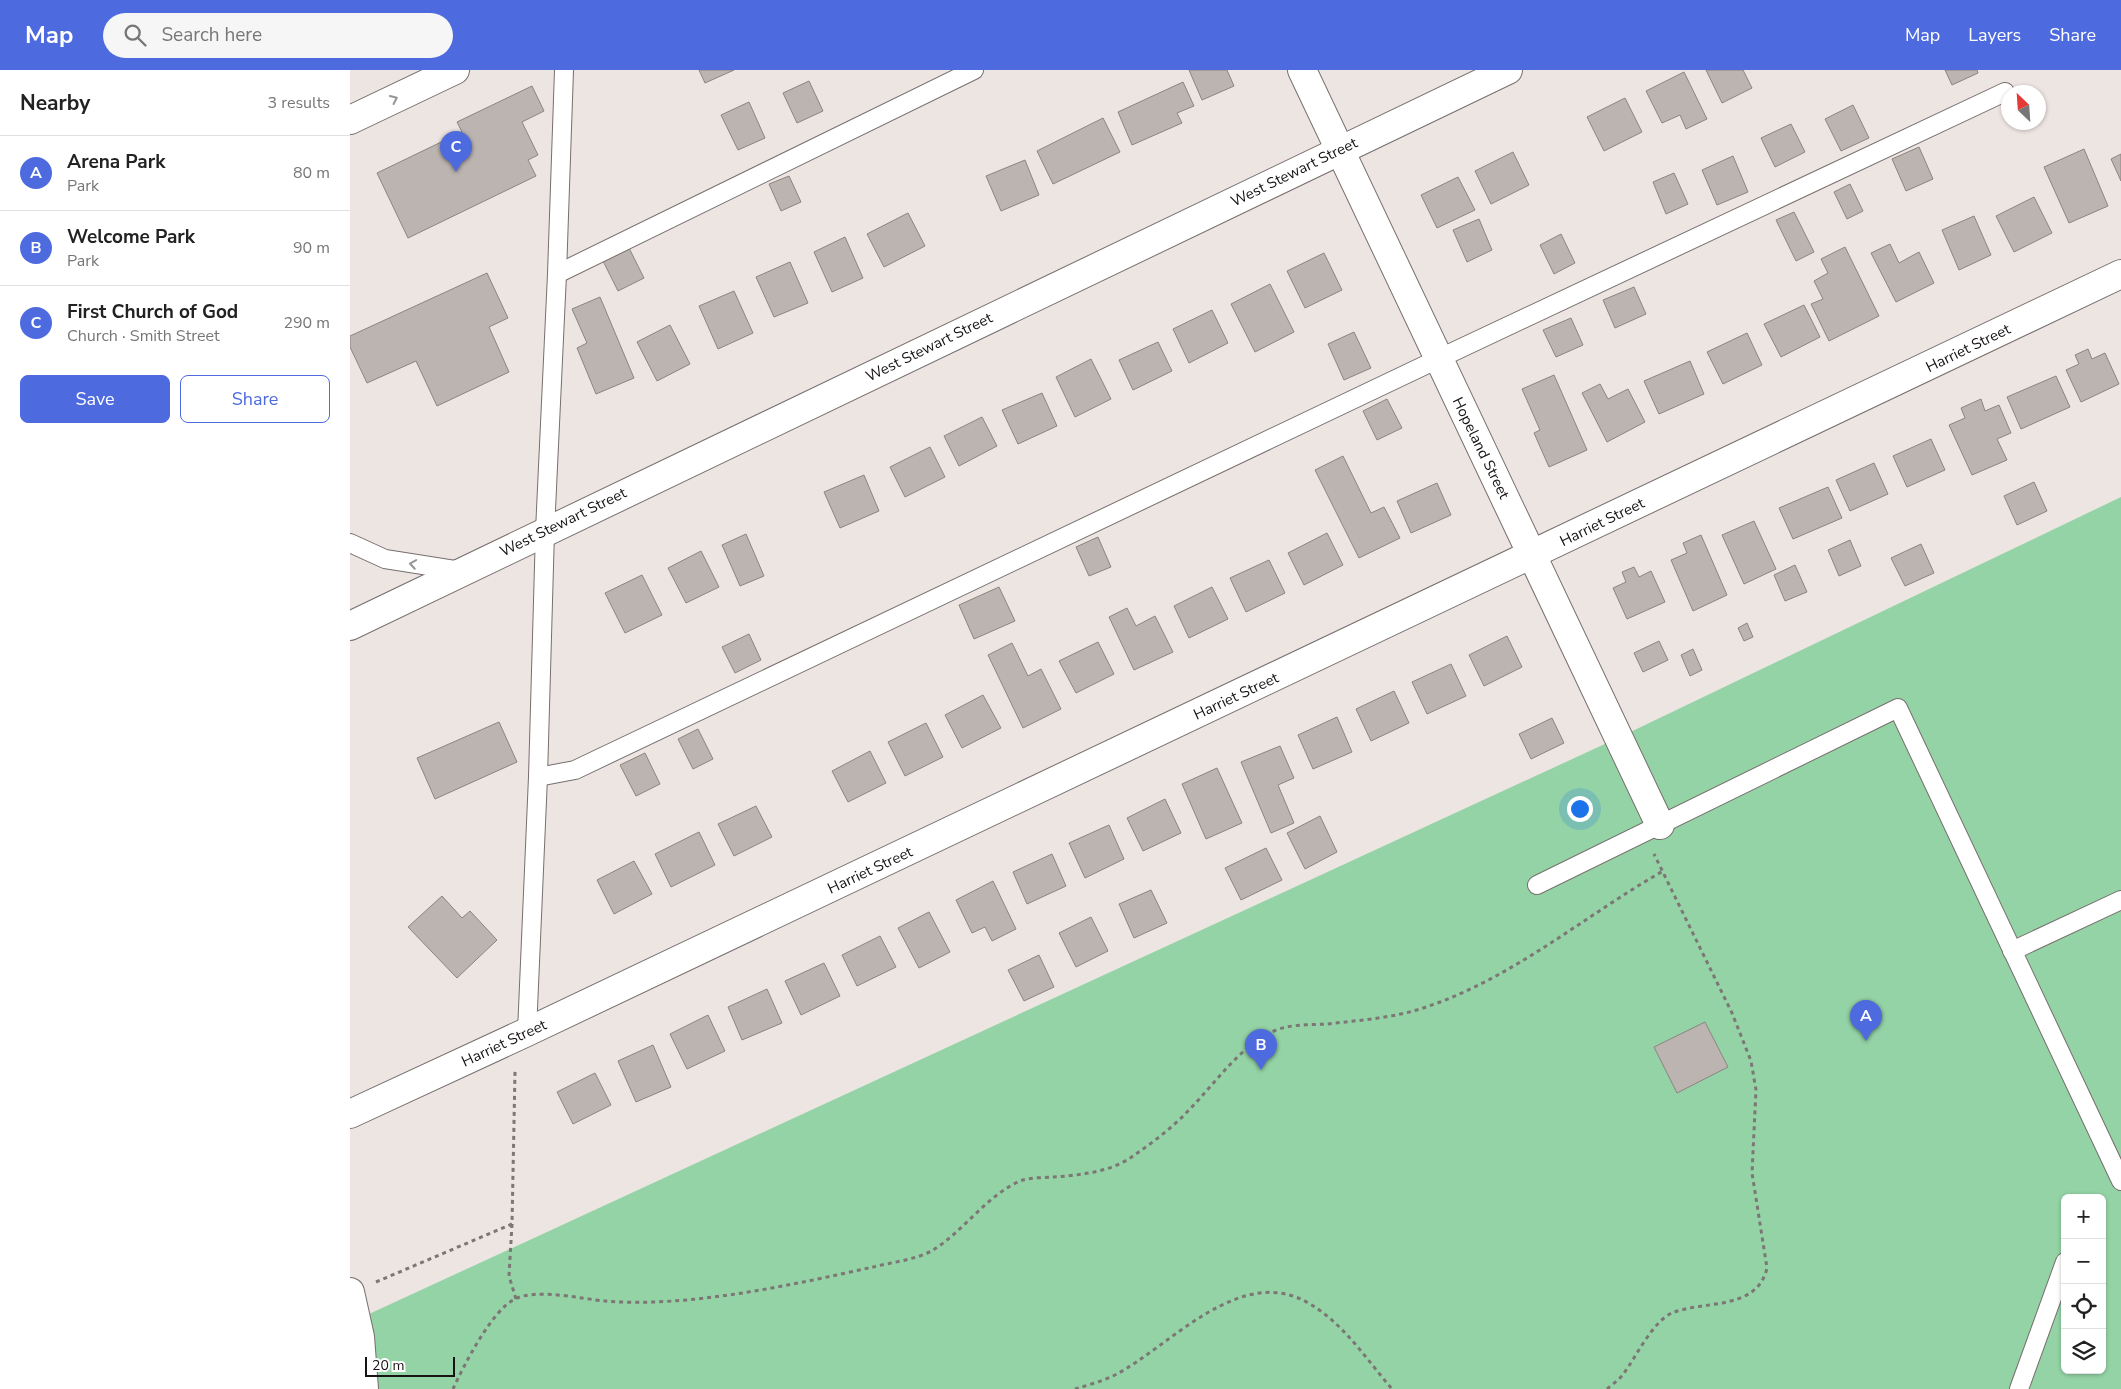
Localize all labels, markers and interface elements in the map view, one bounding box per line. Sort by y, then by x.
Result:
search box [103,13,453,58]
text: Map [25,19,73,51]
icon: search [121,21,149,49]
text: Search here [161,22,262,48]
text: Map [1905,23,1940,47]
text: Layers [1968,23,2021,47]
text: Share [2049,23,2096,47]
north arrow [2001,85,2046,130]
text: Nearby [20,89,90,117]
text: 3 results [268,92,330,114]
one-way arrow [389,95,398,105]
pin: C [440,131,472,172]
street label: West Stewart Street [1227,132,1361,211]
text: Arena Park [67,149,165,175]
text: A [30,162,42,184]
text: 80 m [293,162,330,184]
text: Park [67,175,99,197]
text: Welcome Park [67,224,195,250]
text: B [30,237,42,259]
text: 90 m [293,237,330,259]
text: Park [67,250,99,272]
text: First Church of God [67,299,238,325]
street label: West Stewart Street [862,307,996,386]
text: C [31,312,41,334]
text: 290 m [283,312,330,334]
street label: Harriet Street [1922,319,2014,377]
text: Church · Smith Street [67,325,220,347]
button: Save [20,375,170,423]
button: Share [180,375,330,423]
street label: Hopeland Street [1448,394,1515,503]
street label: West Stewart Street [496,482,630,561]
street label: Harriet Street [1556,493,1648,551]
one-way arrow [409,559,417,570]
street label: Harriet Street [1190,667,1282,724]
your location [1567,796,1593,822]
street label: Harriet Street [824,841,916,898]
pin: A [1850,1000,1882,1041]
street label: Harriet Street [458,1014,550,1071]
pin: B [1245,1029,1277,1070]
map controls [2061,1194,2106,1374]
button: + [2061,1194,2106,1239]
button: − [2061,1239,2106,1284]
button: locate [2061,1284,2106,1329]
button: layers [2061,1329,2106,1374]
scale bar [365,1354,455,1377]
text: 20 m [372,1356,404,1375]

